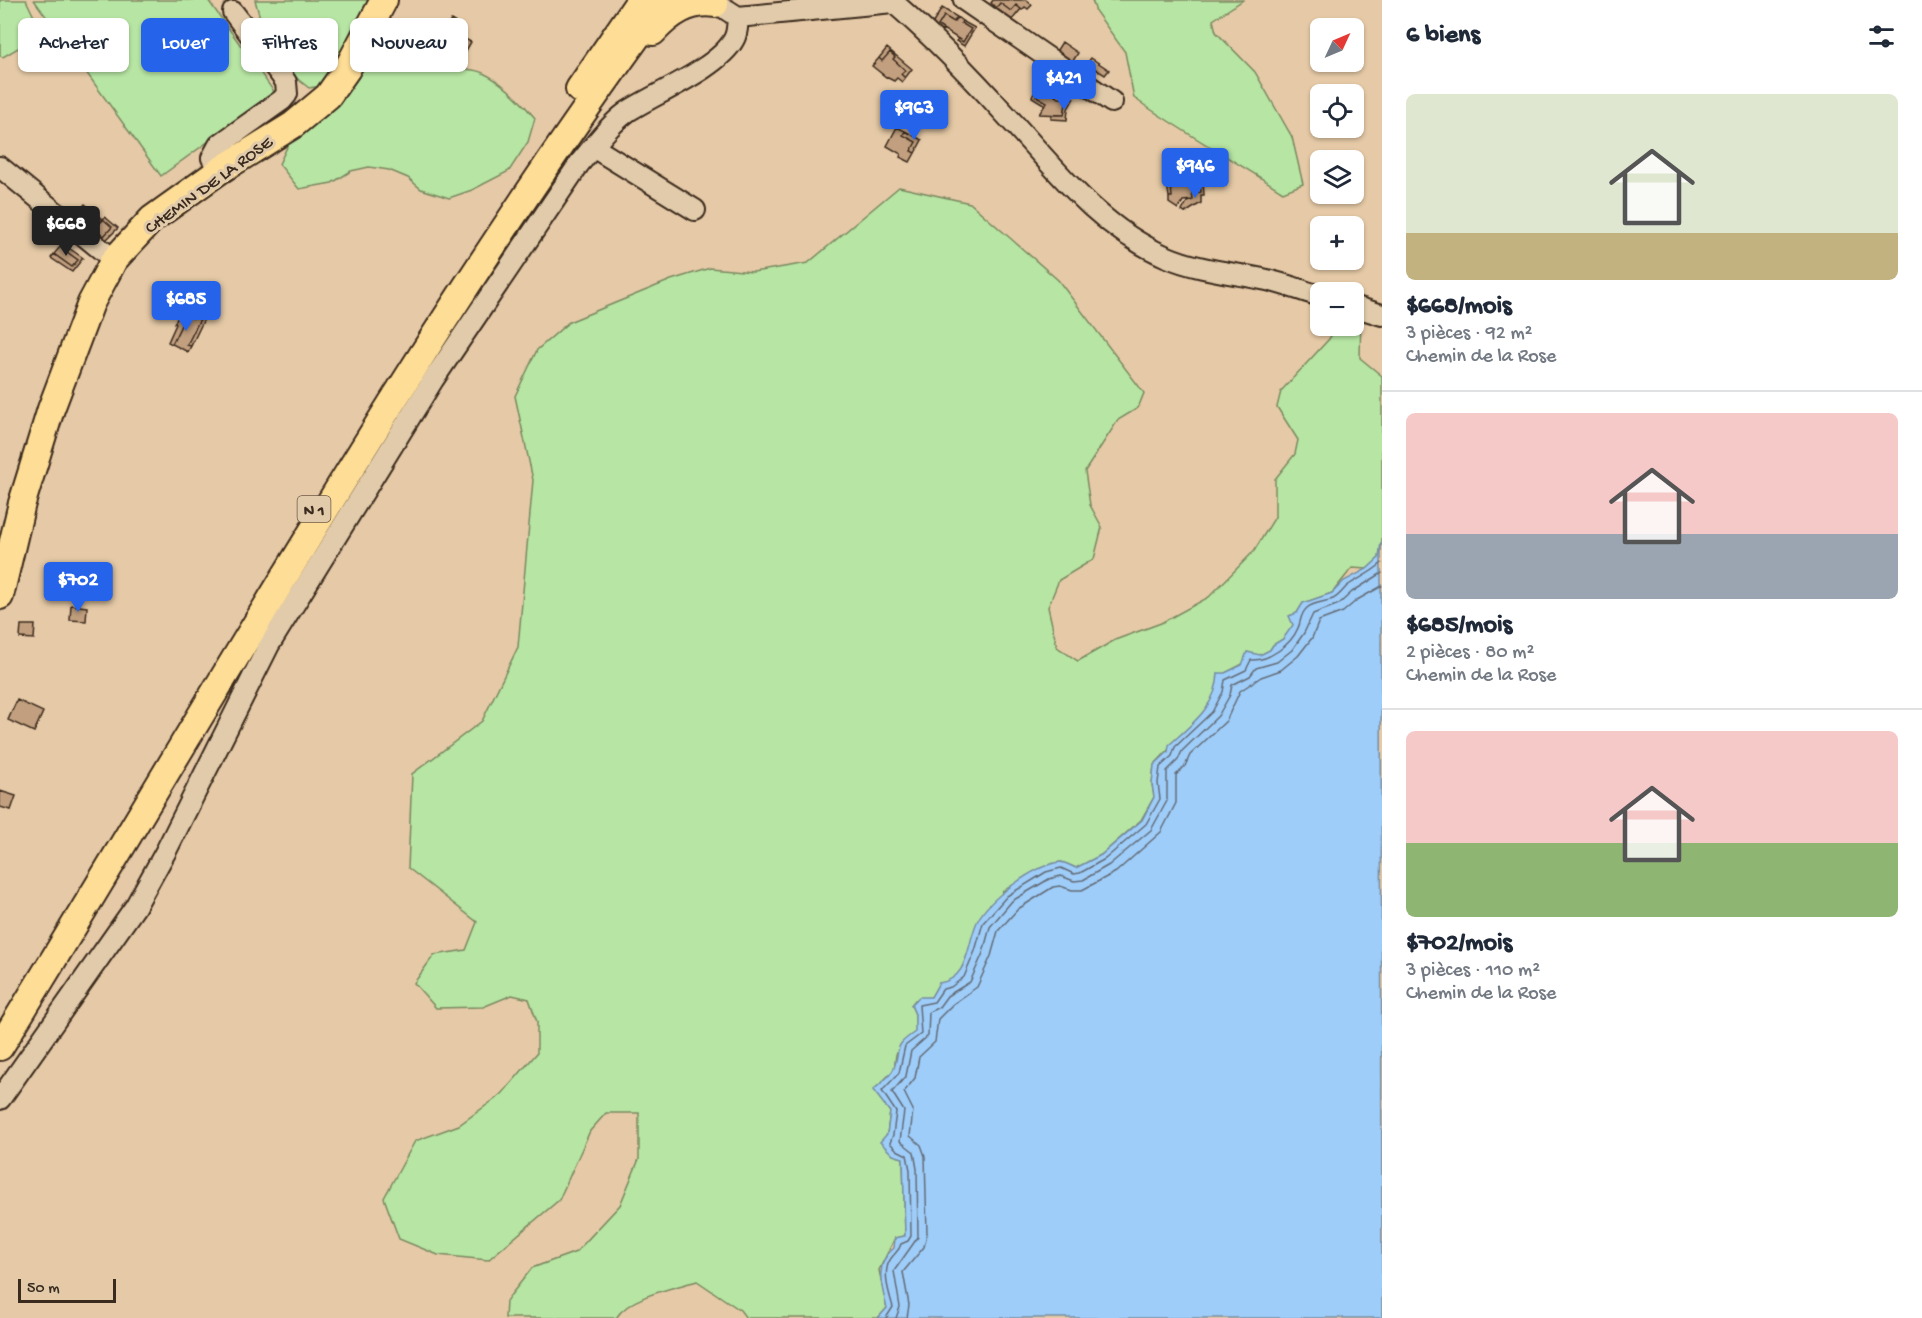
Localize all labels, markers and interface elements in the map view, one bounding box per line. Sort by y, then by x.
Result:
chip: Acheter [18,18,129,72]
chip: Louer [141,18,229,72]
chip: Filtres [241,18,338,72]
chip: Nouveau [350,18,468,72]
north arrow [1310,18,1364,72]
map controls [1310,18,1364,336]
icon: filters [1865,20,1898,53]
text: 6 biens [1406,21,1480,52]
pin: $421 [1028,60,1100,111]
text: $421 [1046,68,1082,91]
button: locate [1310,84,1364,138]
pin: $963 [878,90,950,141]
text: $963 [894,98,934,121]
street label: CHEMIN DE LA ROSE [142,132,278,239]
icon: home [1598,133,1706,241]
pin: $946 [1159,148,1231,199]
button: layers [1310,150,1364,204]
text: $946 [1176,156,1214,179]
pin: $668 [30,206,102,257]
text: $668 [46,214,86,237]
button: + [1310,216,1364,270]
pin: $685 [150,281,222,332]
button: − [1310,282,1364,336]
text: $685 [166,289,206,312]
text: $668/mois [1406,292,1512,323]
text: 3 pièces · 92 m² [1406,323,1533,346]
text: Chemin de la Rose [1406,346,1556,369]
icon: home [1598,452,1706,560]
road number: N 1 [298,496,330,522]
pin: $702 [42,562,114,613]
text: $702 [58,570,98,593]
text: $685/mois [1406,611,1512,642]
text: 2 pièces · 80 m² [1406,642,1534,665]
text: Chemin de la Rose [1406,665,1556,688]
icon: home [1598,770,1706,878]
text: $702/mois [1406,929,1512,960]
text: 3 pièces · 110 m² [1406,960,1540,983]
text: Chemin de la Rose [1406,983,1556,1006]
scale bar [18,1276,116,1304]
text: 50 m [27,1280,60,1299]

